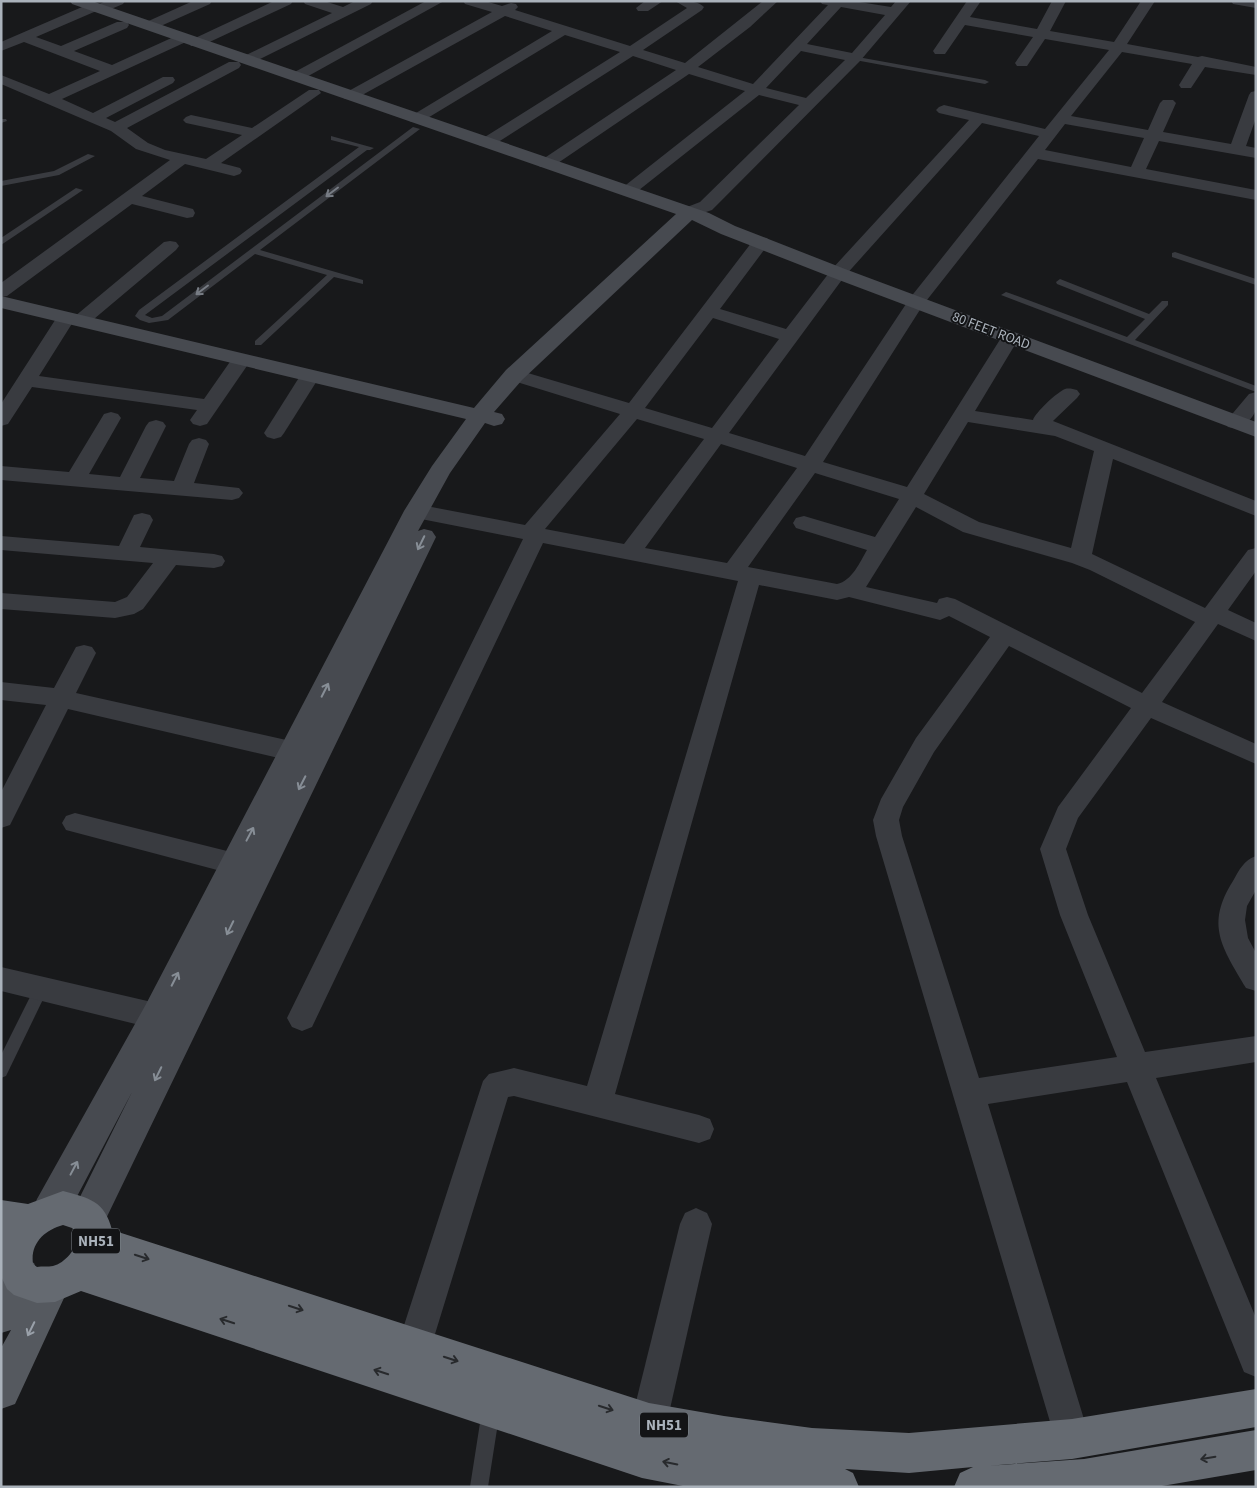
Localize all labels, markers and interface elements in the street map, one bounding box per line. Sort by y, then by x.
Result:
one-way arrow [325,187,339,197]
one-way arrow [196,284,209,295]
street label: 80 FEET ROAD [949,307,1033,355]
one-way arrow [416,535,425,550]
one-way arrow [321,683,330,698]
one-way arrow [297,775,307,790]
one-way arrow [246,827,255,842]
one-way arrow [225,920,234,935]
one-way arrow [170,971,180,986]
one-way arrow [153,1066,162,1081]
one-way arrow [69,1161,79,1176]
road number: NH51 [72,1228,120,1254]
one-way arrow [134,1253,150,1263]
one-way arrow [288,1304,304,1314]
one-way arrow [220,1316,235,1325]
one-way arrow [26,1321,35,1336]
one-way arrow [442,1355,458,1364]
one-way arrow [374,1367,390,1376]
one-way arrow [597,1404,613,1413]
road number: NH51 [640,1412,688,1438]
one-way arrow [1200,1453,1216,1463]
one-way arrow [662,1458,678,1468]

